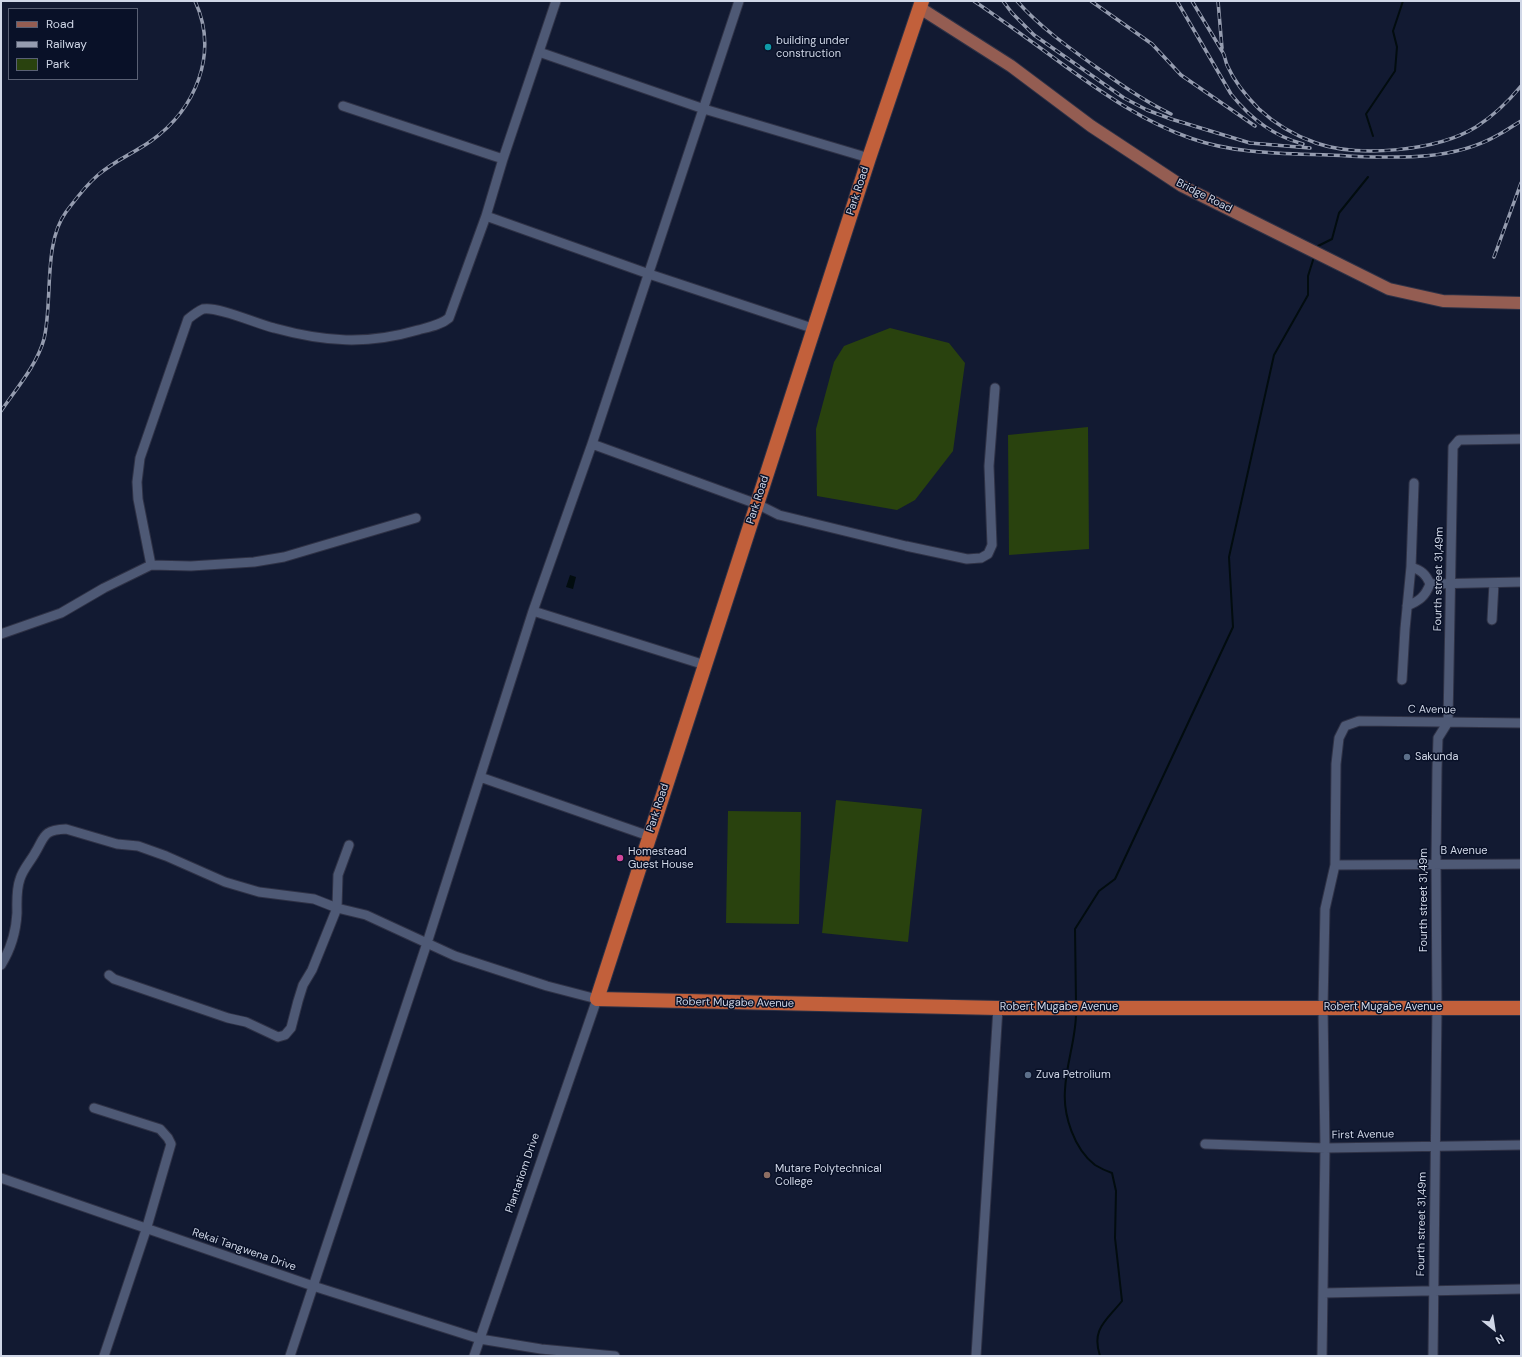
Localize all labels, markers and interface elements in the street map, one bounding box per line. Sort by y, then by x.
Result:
legend [8,8,138,80]
text: Road [46,16,74,32]
place label: building under construction [776,34,849,60]
text: Railway [46,36,87,52]
marker: building under construction [763,42,773,52]
text: Park [46,56,70,72]
street label: Park Road [844,165,872,217]
street label: Bridge Road [1174,176,1234,216]
street label: Park Road [744,474,772,526]
street label: Fourth street 31,49m [1431,527,1447,631]
street label: C Avenue [1408,703,1456,717]
place label: Sakunda [1415,750,1458,764]
marker: Sakunda [1402,752,1412,762]
street label: Park Road [644,782,672,834]
street label: B Avenue [1441,844,1487,858]
place label: Homestead Guest House [628,845,693,871]
street label: Fourth street 31,49m [1417,848,1431,952]
marker: Homestead Guest House [615,853,625,863]
street label: Robert Mugabe Avenue [676,995,794,1011]
street label: Robert Mugabe Avenue [1000,1000,1118,1014]
street label: Robert Mugabe Avenue [1324,1000,1442,1014]
place label: Zuva Petrolium [1036,1068,1111,1082]
marker: Zuva Petrolium [1023,1070,1033,1080]
street label: First Avenue [1332,1128,1394,1142]
street label: Plantatiom Drive [503,1131,543,1215]
place label: Mutare Polytechnical College [775,1162,882,1188]
marker: Mutare Polytechnical College [762,1170,772,1180]
street label: Fourth street 31,49m [1414,1172,1430,1276]
street label: Rekai Tangwena Drive [190,1226,298,1274]
north arrow [1474,1309,1514,1349]
text: N [1493,1331,1507,1347]

